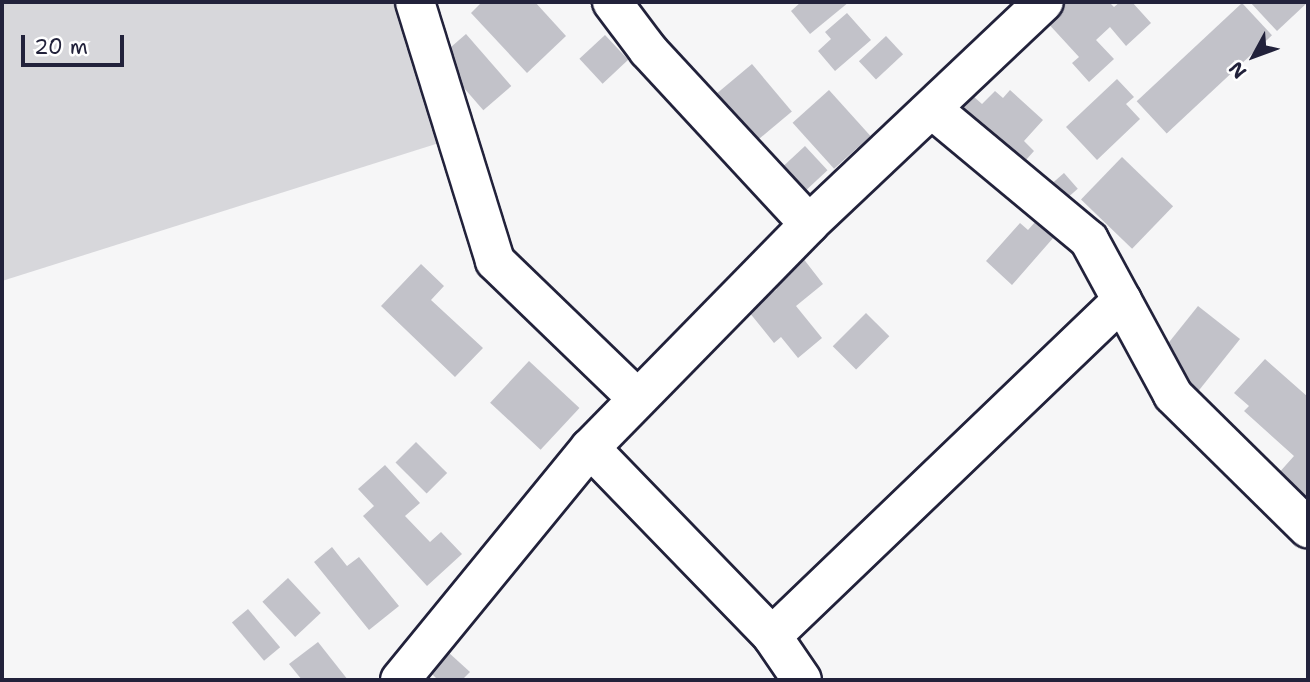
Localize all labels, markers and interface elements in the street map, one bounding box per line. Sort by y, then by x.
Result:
scale bar [24,21,128,65]
north arrow [1219,21,1289,91]
text: 20 m [34,33,88,61]
text: N [1223,56,1252,84]

